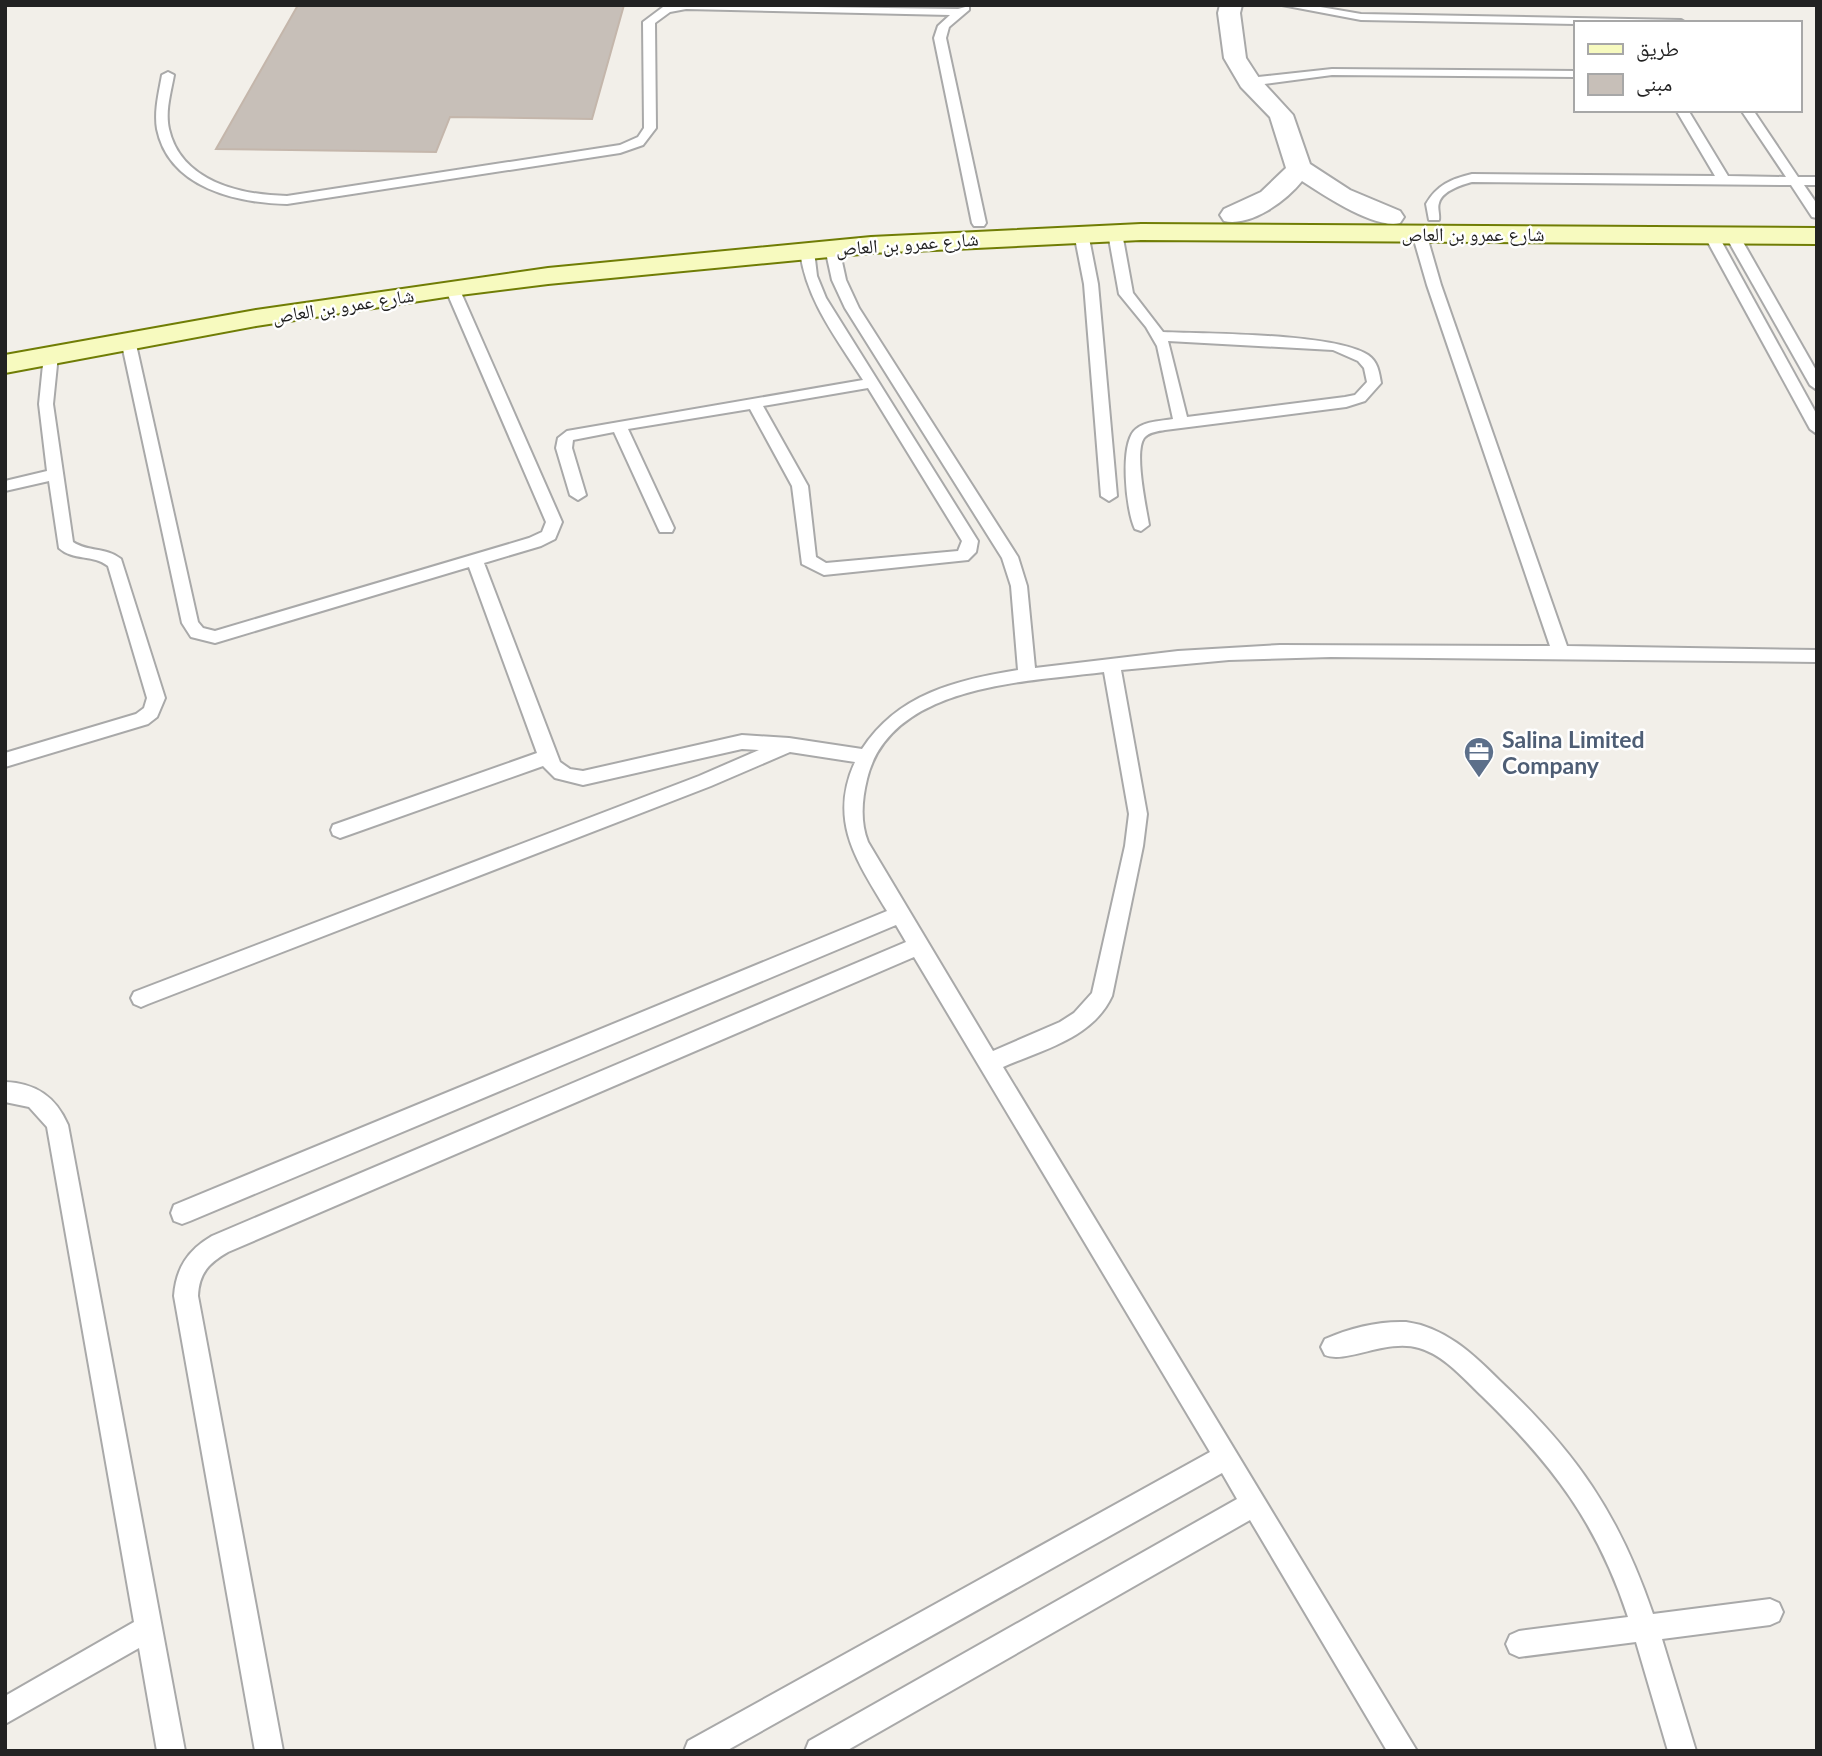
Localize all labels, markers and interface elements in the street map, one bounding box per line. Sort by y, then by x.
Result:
legend [1574,21,1801,112]
text: طريق [1636,35,1679,62]
text: مبنى [1636,70,1672,97]
street label: شارع عمرو بن العاص [1401,222,1545,246]
street label: شارع عمرو بن العاص [835,227,979,260]
street label: شارع عمرو بن العاص [271,282,416,329]
place label: Salina Limited Company [1502,725,1645,779]
office icon: Salina Limited Company [1462,735,1496,779]

